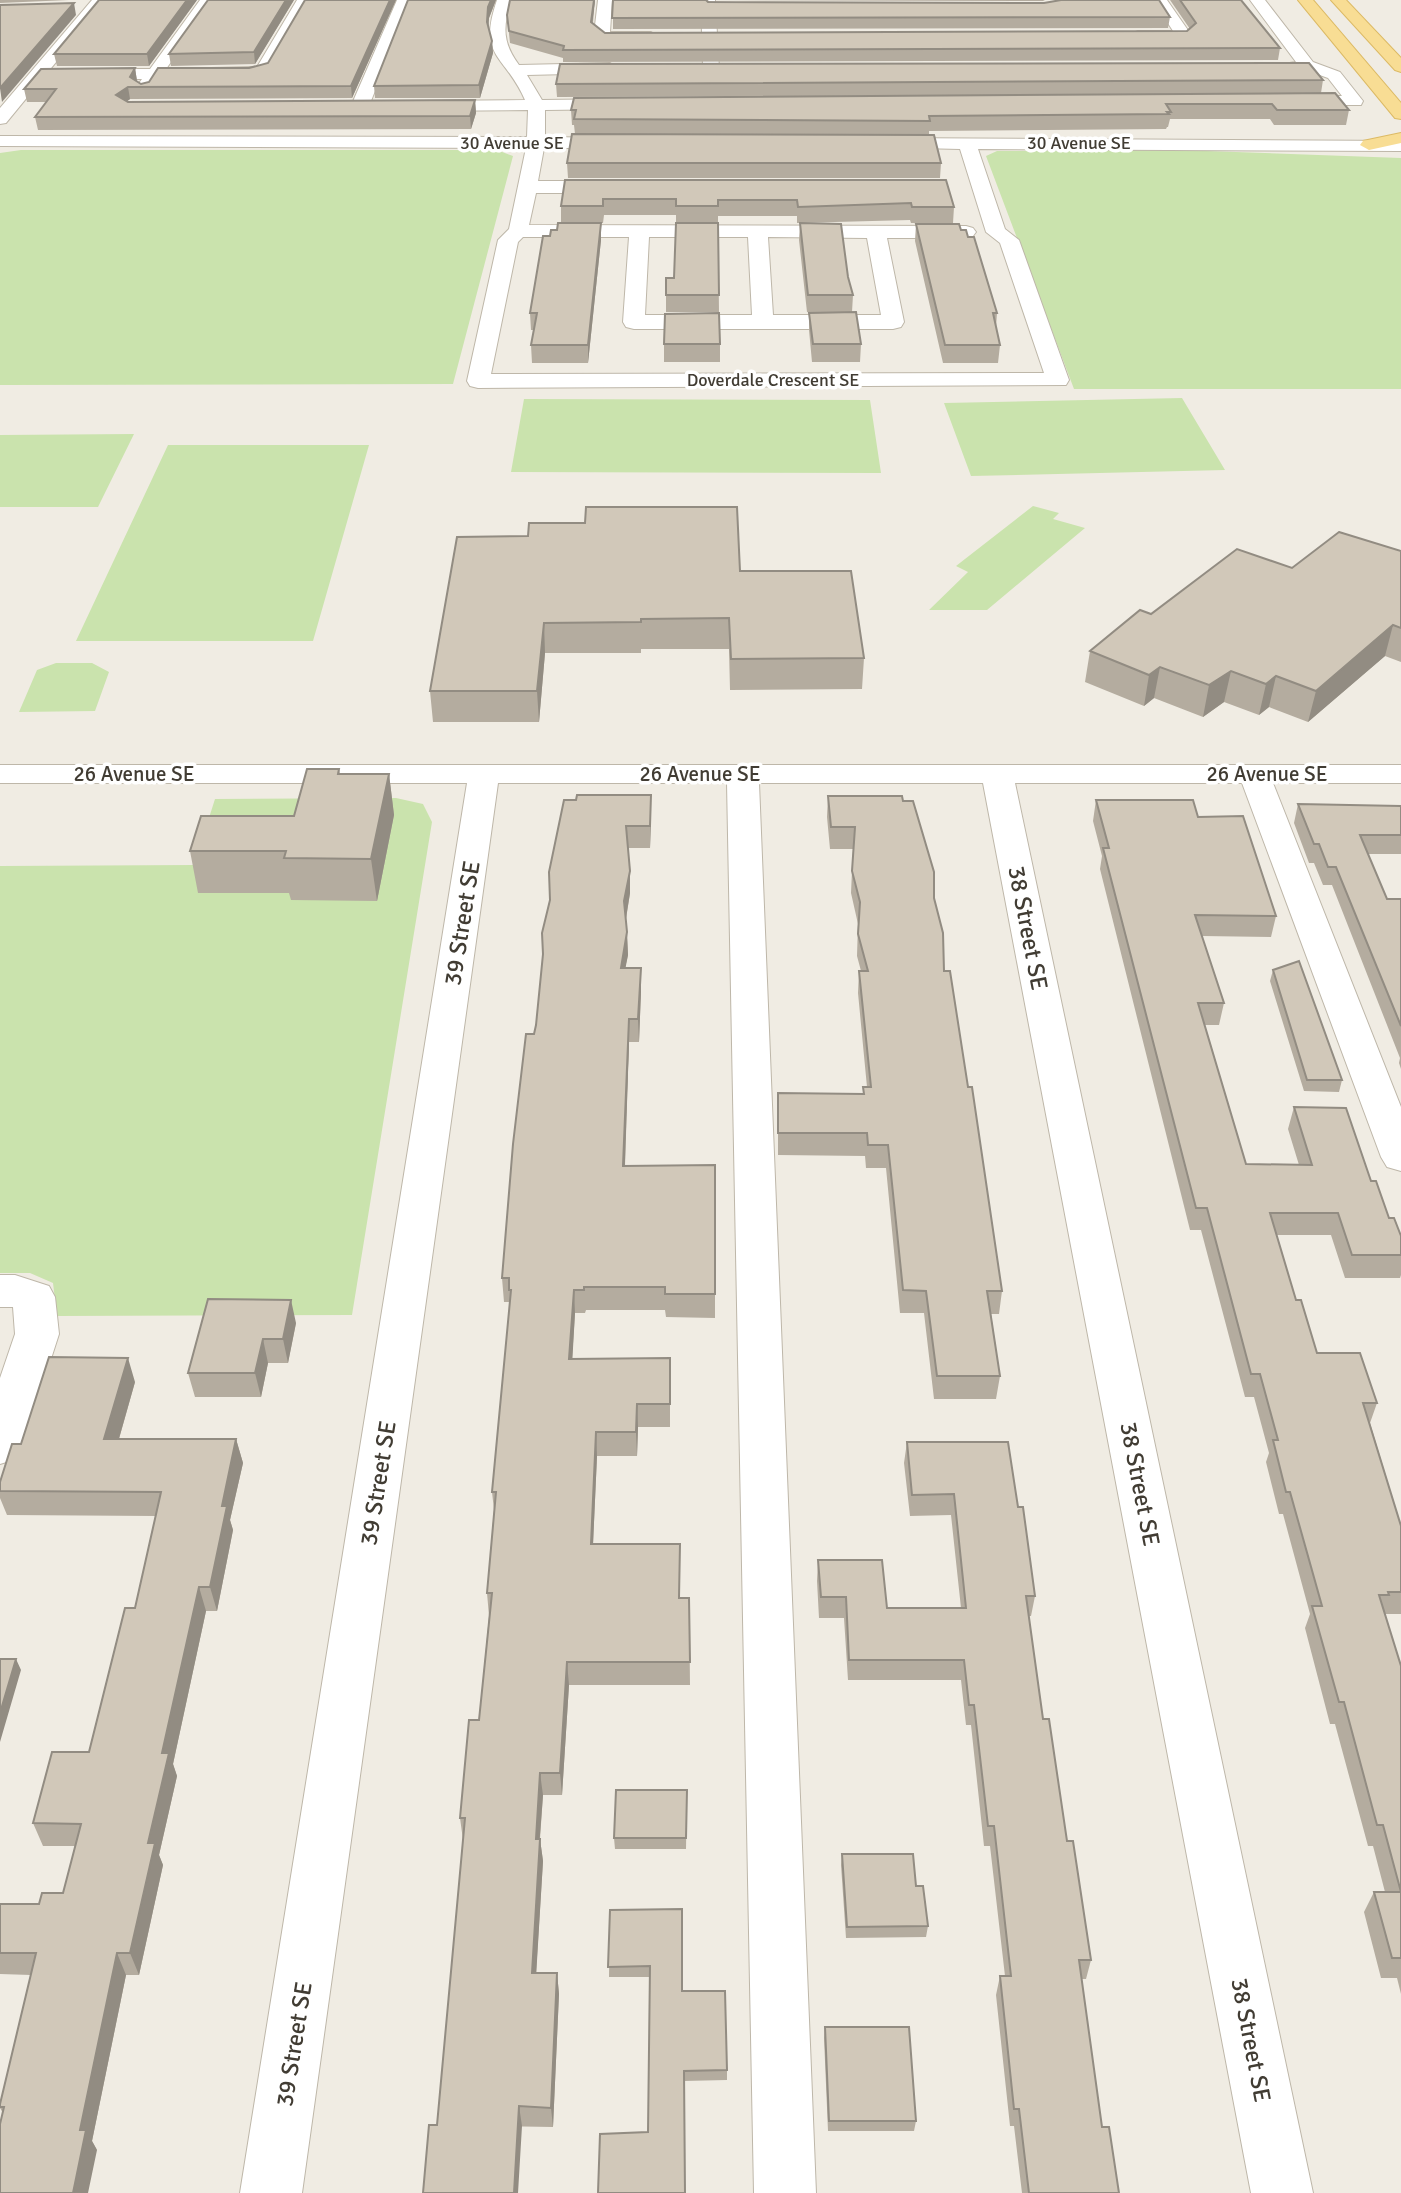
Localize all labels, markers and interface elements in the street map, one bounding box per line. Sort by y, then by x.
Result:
street label: 30 Avenue SE [460,132,564,154]
street label: 30 Avenue SE [1027,132,1131,154]
street label: Doverdale Crescent SE [687,369,859,391]
street label: 26 Avenue SE [73,761,195,787]
street label: 26 Avenue SE [639,761,761,787]
street label: 26 Avenue SE [1206,761,1328,787]
street label: 39 Street SE [437,858,487,988]
street label: 38 Street SE [1001,863,1055,993]
street label: 39 Street SE [353,1418,403,1548]
street label: 38 Street SE [1113,1419,1167,1549]
street label: 38 Street SE [1224,1975,1278,2105]
street label: 39 Street SE [269,1979,319,2109]

